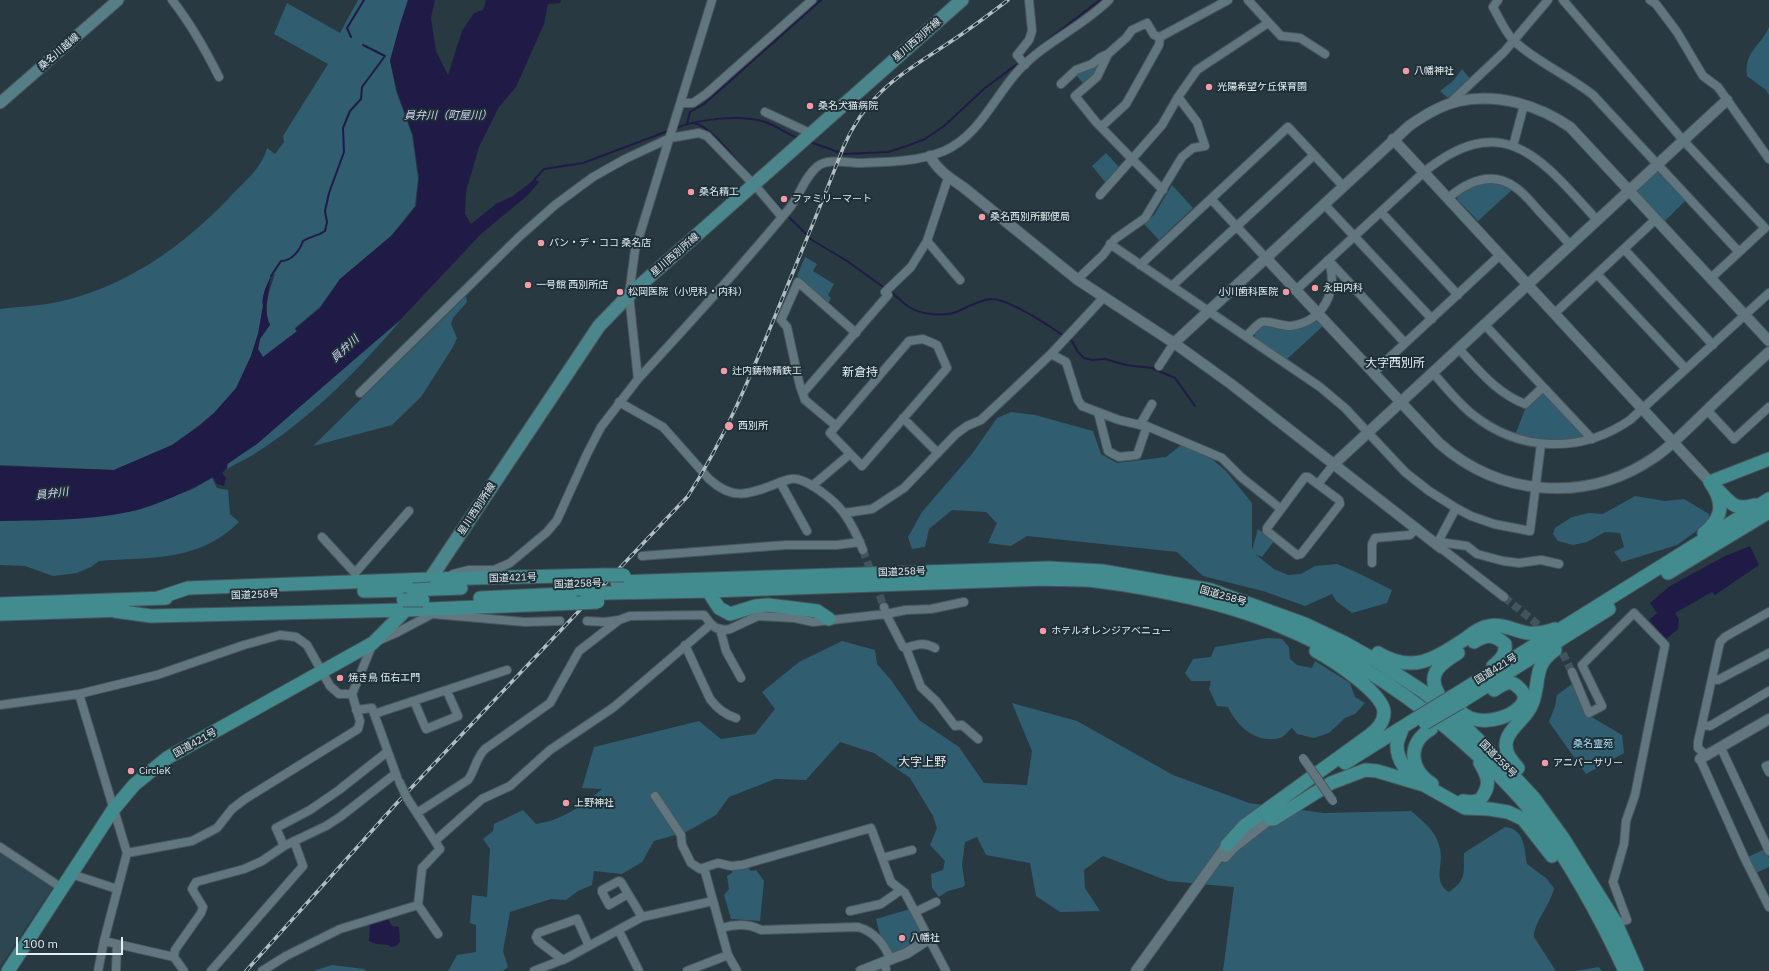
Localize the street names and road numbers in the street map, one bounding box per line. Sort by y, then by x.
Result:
street label: 星川西別所線 [890,16,944,64]
street label: 桑名川越線 [36,31,82,73]
street label: 星川西別所線 [648,231,702,279]
street label: 星川西別所線 [456,481,498,537]
street label: 国道258号 [878,565,926,579]
street label: 国道421号 [489,571,537,585]
street label: 国道258号 [554,577,602,591]
street label: 国道258号 [1198,584,1248,608]
street label: 国道258号 [231,588,279,602]
street label: 国道421号 [1472,651,1520,687]
street label: 国道421号 [171,726,219,760]
street label: 国道258号 [1477,738,1519,780]

